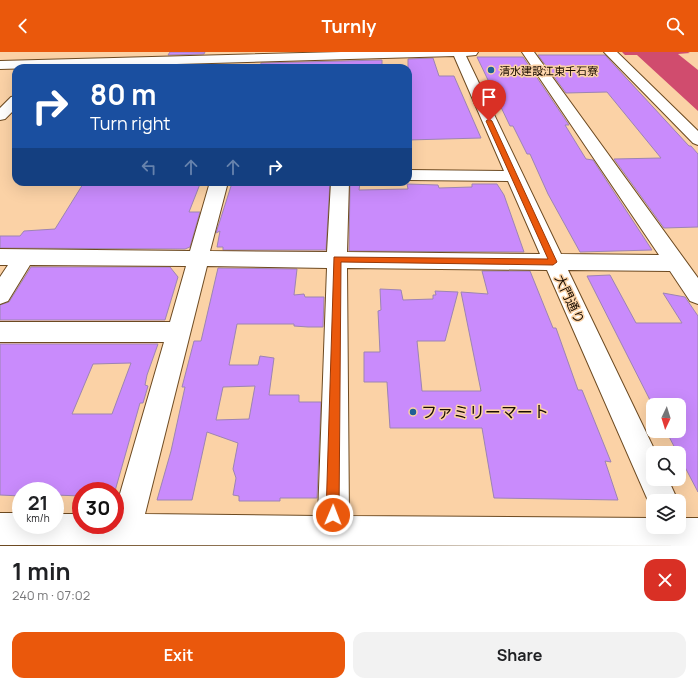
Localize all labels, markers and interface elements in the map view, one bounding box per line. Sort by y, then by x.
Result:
text: Turnly [322,14,376,38]
icon: back [12,15,34,37]
icon: search [664,15,686,37]
place label: 清水建設江東千石寮 [499,63,598,78]
marker: 清水建設江東千石寮 [486,65,496,75]
text: 80 m [90,75,156,113]
icon: right [24,80,76,132]
pin [472,80,506,121]
icon: arrive [478,86,500,108]
text: Turn right [90,111,171,135]
icon: left [138,156,160,178]
icon: ahead [180,156,202,178]
icon: ahead [222,156,244,178]
icon: right [264,156,286,178]
street label: 大門通り [551,272,589,326]
north arrow [646,398,686,438]
map controls [646,398,686,534]
place label: ファミリーマート [421,401,549,423]
marker: ファミリーマート [408,407,418,417]
button: search [646,446,686,486]
speed limit sign: 30 [72,482,124,534]
text: 21 [28,489,48,516]
position arrow [312,494,354,536]
button: layers [646,494,686,534]
text: km/h [26,511,50,525]
text: 1 min [12,554,71,587]
button: close [644,559,686,601]
text: 240 m · 07:02 [12,586,90,604]
button: Exit [12,632,345,678]
button: Share [353,632,686,678]

